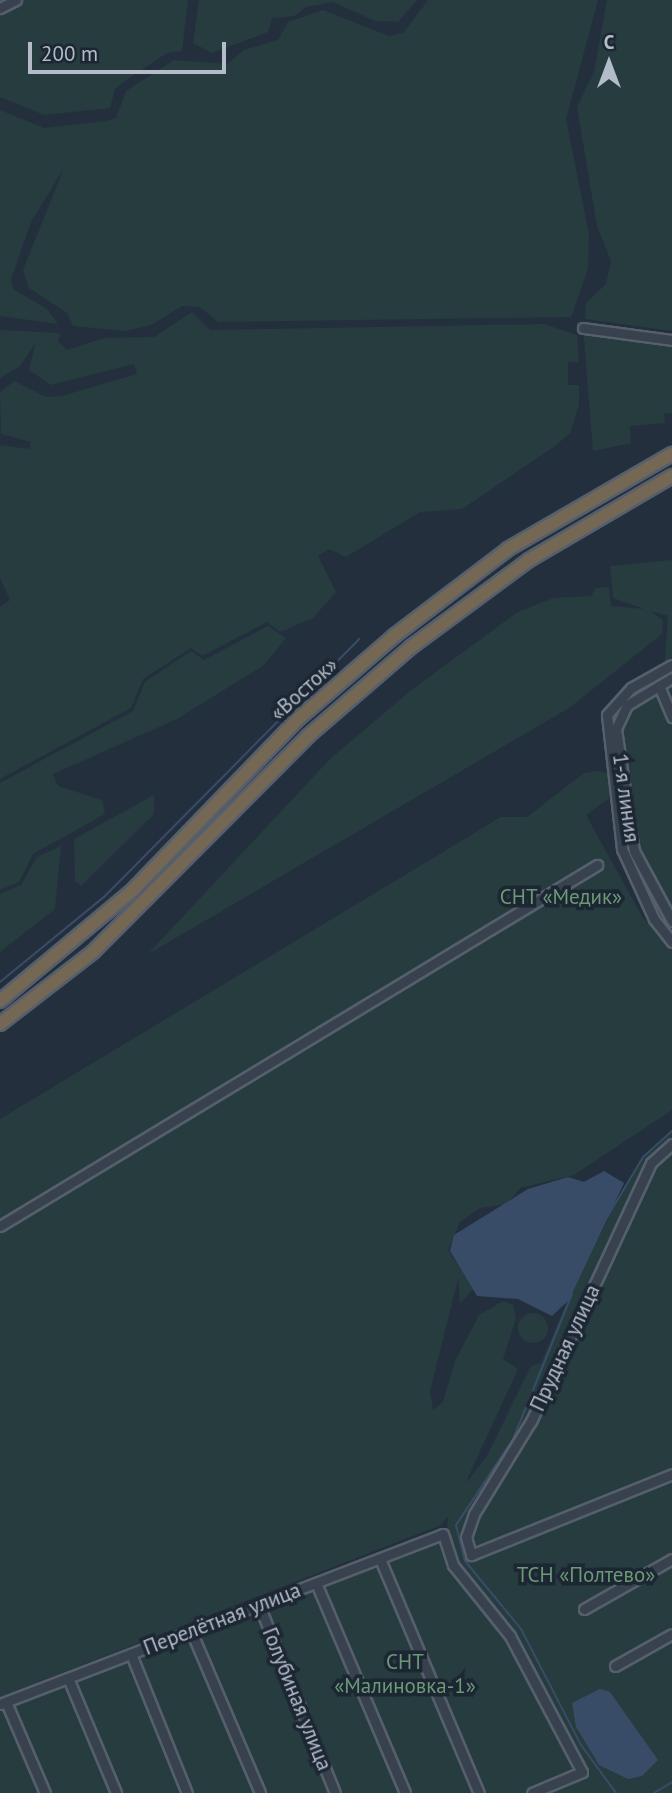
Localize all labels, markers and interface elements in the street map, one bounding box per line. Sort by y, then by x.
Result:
scale bar [32,28,229,72]
north arrow [574,28,644,98]
text: С [604,30,614,54]
text: 200 m [41,40,98,67]
street label: «Восток» [265,652,343,726]
street label: 1-я линия [607,752,645,844]
park label: СНТ «Медик» [499,884,623,910]
street label: Прудная улица [525,1281,605,1415]
park label: ТСН «Полтево» [517,1562,655,1588]
street label: Перелётная улица [140,1577,304,1661]
street label: Голубиная улица [257,1624,337,1774]
park label: СНТ «Малиновка-1» [334,1649,476,1699]

